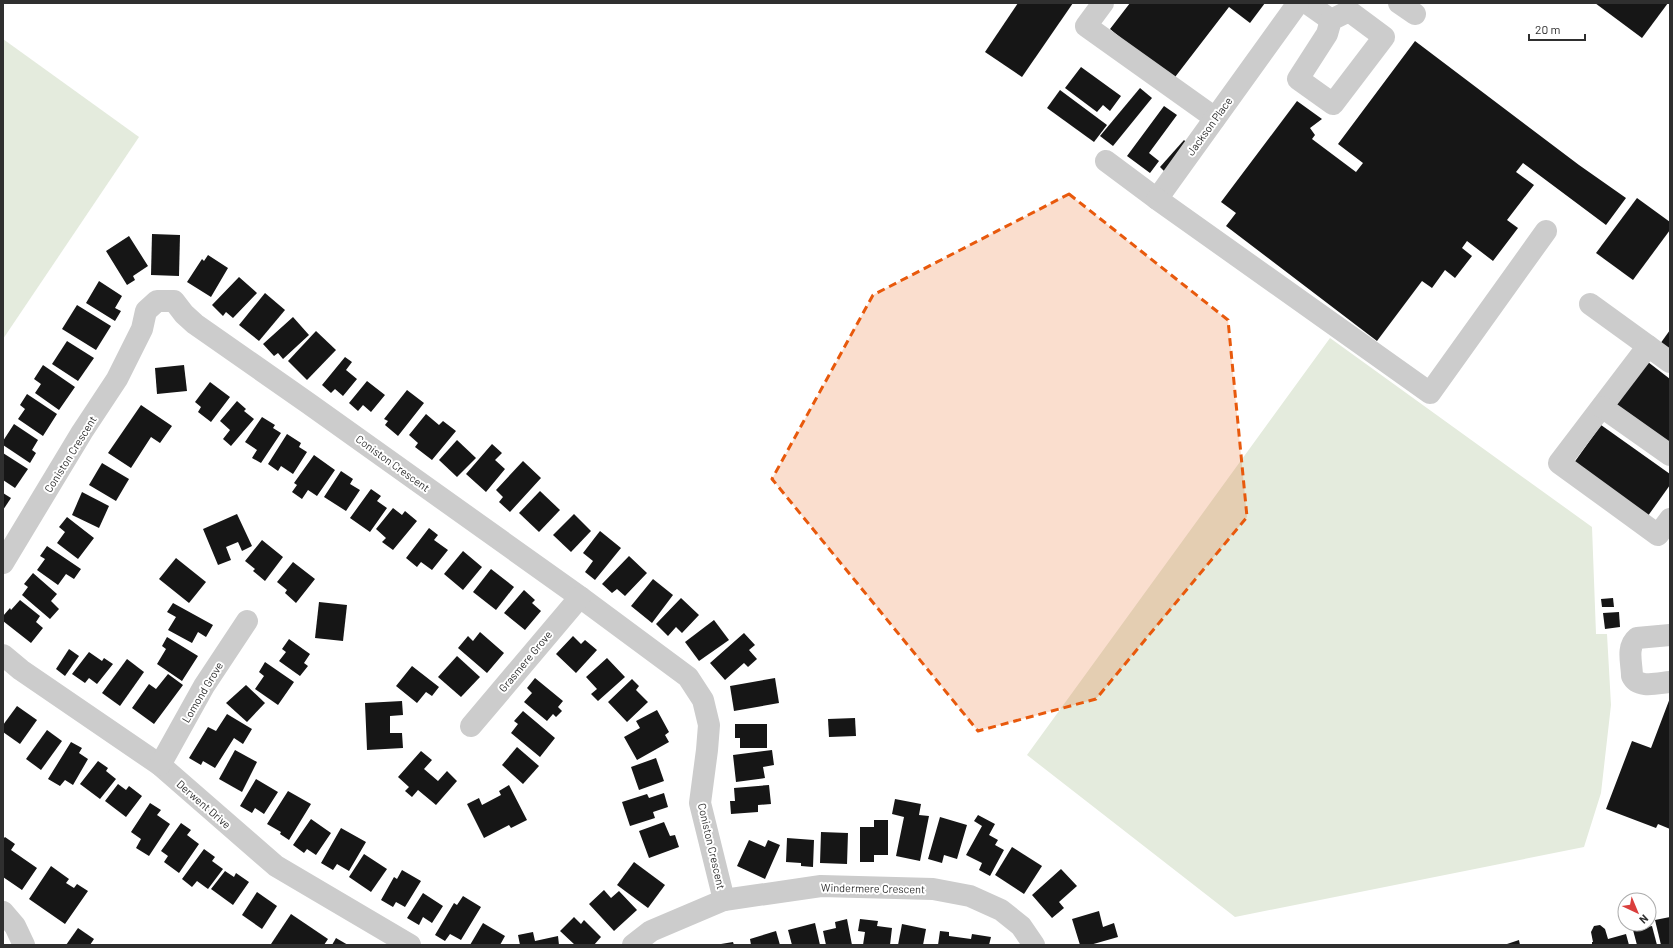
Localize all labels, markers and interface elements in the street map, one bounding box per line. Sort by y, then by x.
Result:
scale bar [1529,16,1585,42]
text: 20 m [1535,22,1561,36]
street label: Jackson Place [1184,94,1235,158]
street label: Coniston Crescent [41,413,99,495]
street label: Coniston Crescent [354,432,432,494]
street label: Grasmere Grove [496,628,554,694]
street label: Lomond Grove [179,659,225,725]
street label: Derwent Drive [174,777,234,831]
street label: Coniston Crescent [696,802,728,890]
street label: Windermere Crescent [821,881,925,895]
north arrow [1617,892,1657,932]
text: N [1637,912,1651,927]

